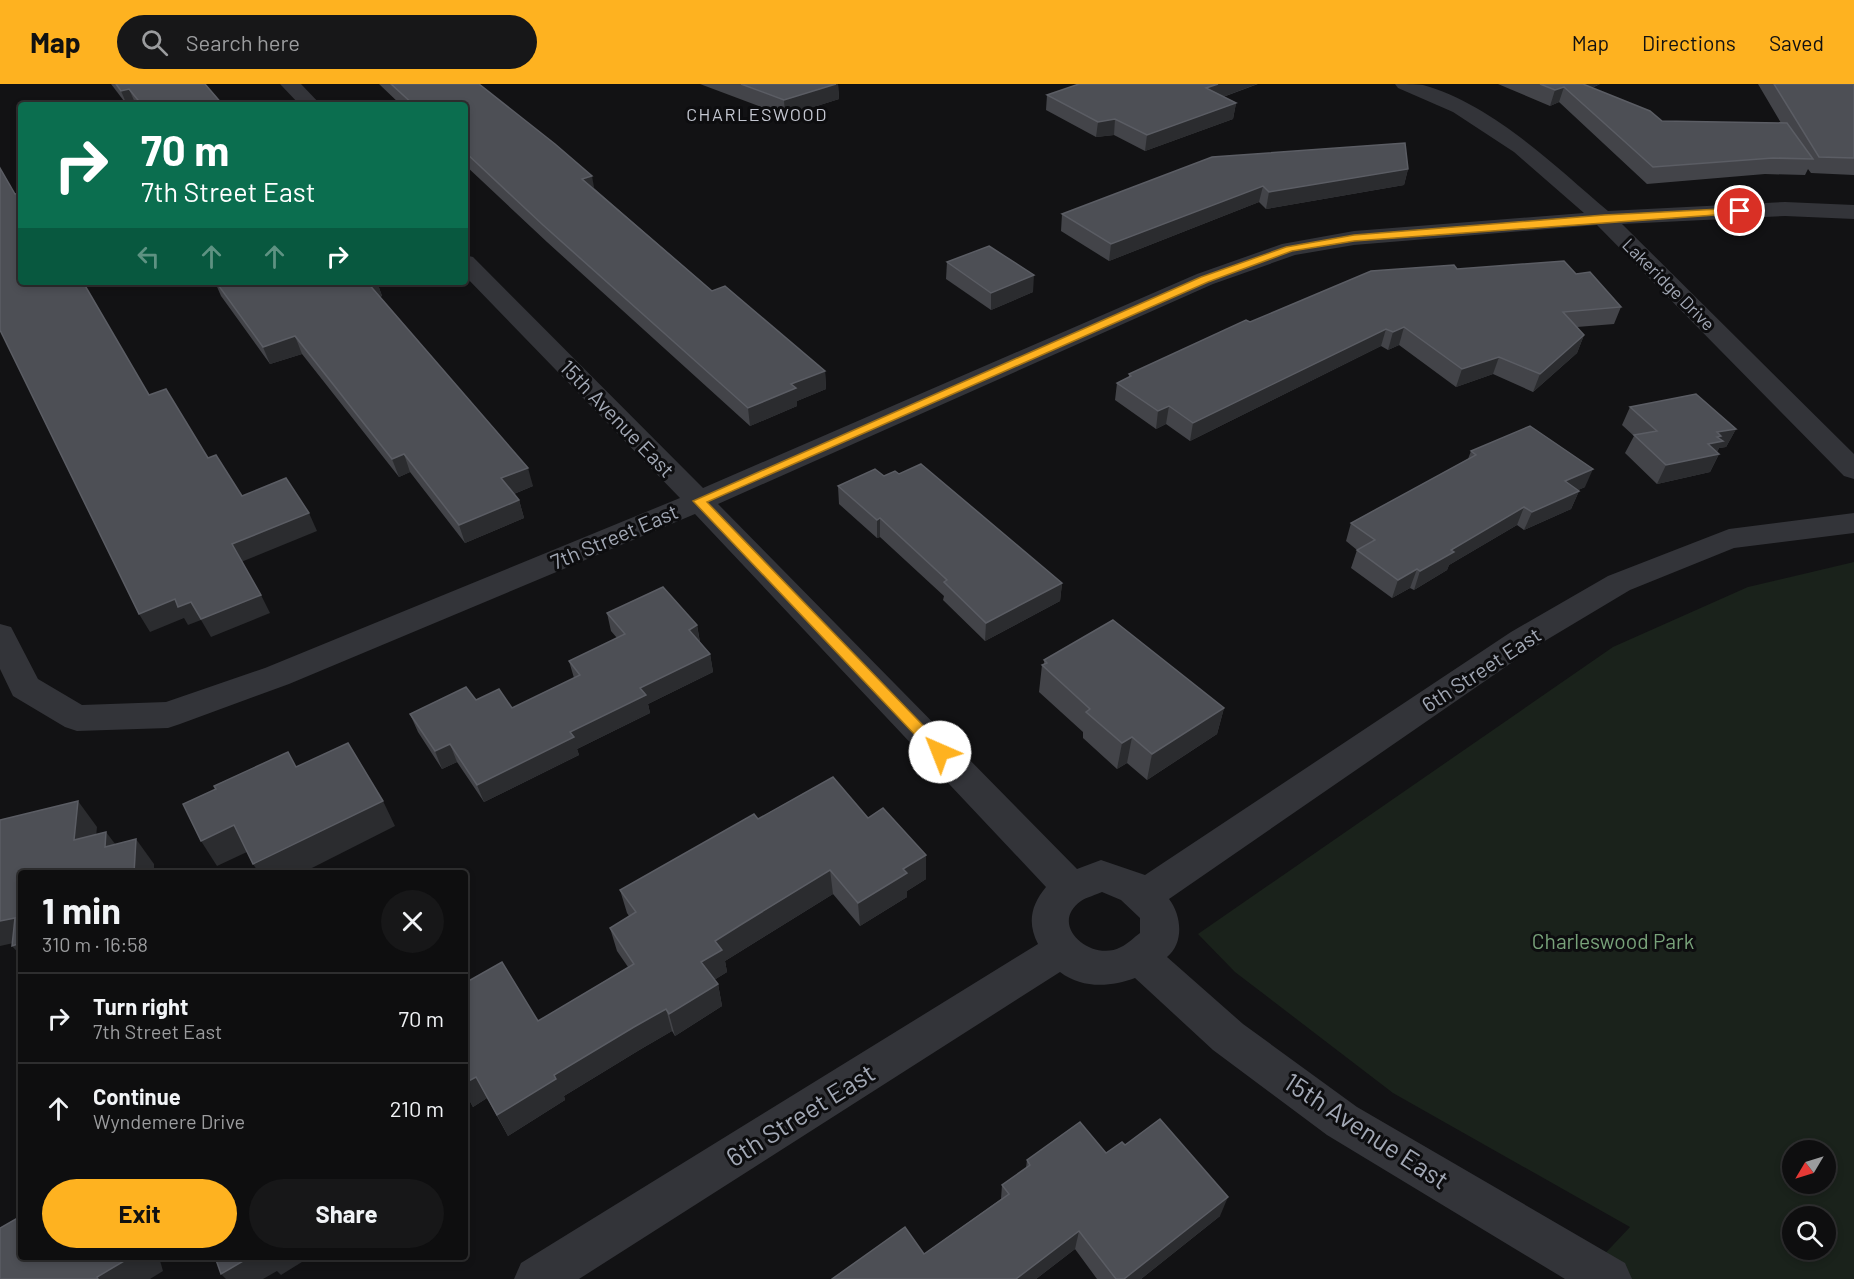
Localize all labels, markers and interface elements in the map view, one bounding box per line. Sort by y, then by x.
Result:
search box [117,15,537,69]
text: Map [30,25,81,59]
icon: search [138,26,171,59]
text: Search here [186,29,300,55]
text: Map [1572,30,1609,55]
text: Directions [1642,30,1736,55]
text: Saved [1769,30,1824,55]
district label: CHARLESWOOD [686,103,828,125]
text: 70 m [141,124,229,174]
icon: right [42,126,120,204]
text: 7th Street East [141,175,316,207]
pin [1714,185,1765,236]
icon: arrive [1723,194,1756,227]
street label: Lakeridge Drive [1618,233,1720,335]
icon: left [132,240,165,273]
icon: ahead [195,240,228,273]
icon: ahead [258,240,291,273]
icon: right [321,240,354,273]
street label: 15th Avenue East [556,354,680,482]
street label: 7th Street East [547,498,681,574]
street label: 6th Street East [1417,621,1545,717]
position arrow [908,720,972,784]
text: 1 min [42,888,121,931]
button: close [381,890,444,953]
park label: Charleswood Park [1532,928,1694,953]
text: 310 m · 16:58 [42,932,148,956]
text: Turn right [93,993,188,1019]
icon: right [42,1002,75,1035]
text: 70 m [399,1005,444,1031]
text: 7th Street East [93,1019,222,1043]
street label: 6th Street East [720,1056,880,1172]
street label: 15th Avenue East [1279,1065,1455,1195]
text: Continue [93,1083,181,1109]
icon: ahead [42,1092,75,1125]
text: 210 m [390,1095,444,1121]
text: Wyndemere Drive [93,1109,245,1133]
north arrow [1782,1140,1836,1194]
map controls [1782,1140,1836,1260]
button: Exit [42,1179,237,1248]
button: Share [249,1179,444,1248]
button: search [1782,1206,1836,1260]

